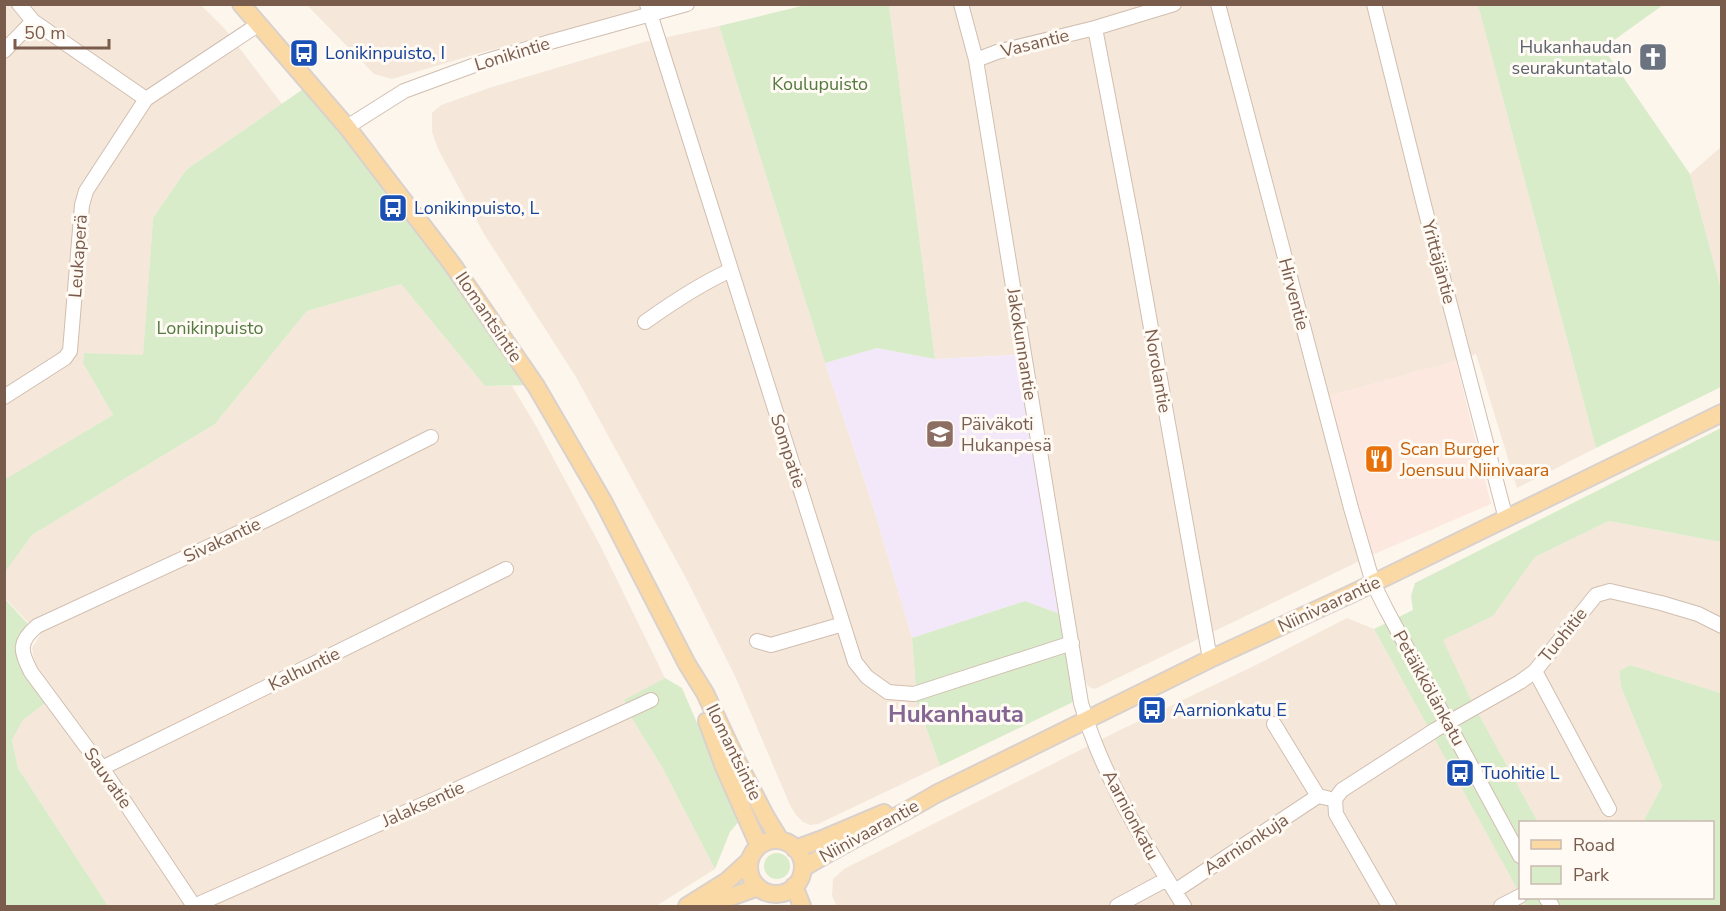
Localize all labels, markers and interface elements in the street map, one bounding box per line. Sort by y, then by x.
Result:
scale bar [15,12,110,50]
text: 50 m [24,21,66,45]
street label: Vasantie [997,23,1072,63]
street label: Lonikintie [471,31,553,77]
place label: Hukanhaudan seurakuntatalo [1512,35,1632,80]
bus stop icon: Lonikinpuisto, I [288,37,320,69]
place label: Lonikinpuisto, I [325,41,445,65]
church icon: Hukanhaudan seurakuntatalo [1637,41,1669,73]
park label: Koulupuisto [772,72,868,96]
bus stop icon: Lonikinpuisto, L [377,192,409,224]
place label: Lonikinpuisto, L [414,196,539,220]
street label: Leukaperä [63,213,93,299]
street label: Yrittäjäntie [1416,216,1462,307]
street label: Hirventie [1273,255,1315,333]
street label: Ilomantsintie [450,267,528,367]
street label: Jakokunnantie [1001,285,1043,402]
park label: Lonikinpuisto [156,316,264,340]
street label: Norolantie [1139,327,1177,415]
street label: Sompatie [765,411,811,491]
place label: Päiväkoti Hukanpesä [961,412,1052,457]
school or university icon: Päiväkoti Hukanpesä [924,418,956,450]
place label: Scan Burger Joensuu Niinivaara [1399,437,1549,482]
restaurant icon: Scan Burger Joensuu Niinivaara [1363,443,1395,475]
street label: Sivakantie [179,512,265,568]
street label: Niinivaarantie [1274,570,1384,638]
street label: Tuohitie [1534,603,1592,667]
street label: Petäikkölänkatu [1387,626,1471,750]
street label: Kalhuntie [264,641,344,697]
bus stop icon: Aarnionkatu E [1136,694,1168,726]
district label: Hukanhauta [888,698,1024,730]
place label: Aarnionkatu E [1173,698,1287,722]
street label: Ilomantsintie [700,700,768,804]
street label: Sauvatie [78,743,138,813]
bus stop icon: Tuohitie L [1444,757,1476,789]
place label: Tuohitie L [1481,761,1560,785]
street label: Aarnionkatu [1097,766,1165,864]
street label: Jalaksentie [377,775,468,833]
street label: Niinivaarantie [815,794,923,868]
street label: Aarnionkuja [1199,808,1293,880]
legend [1519,821,1714,899]
text: Road [1573,833,1615,857]
text: Park [1573,863,1610,887]

